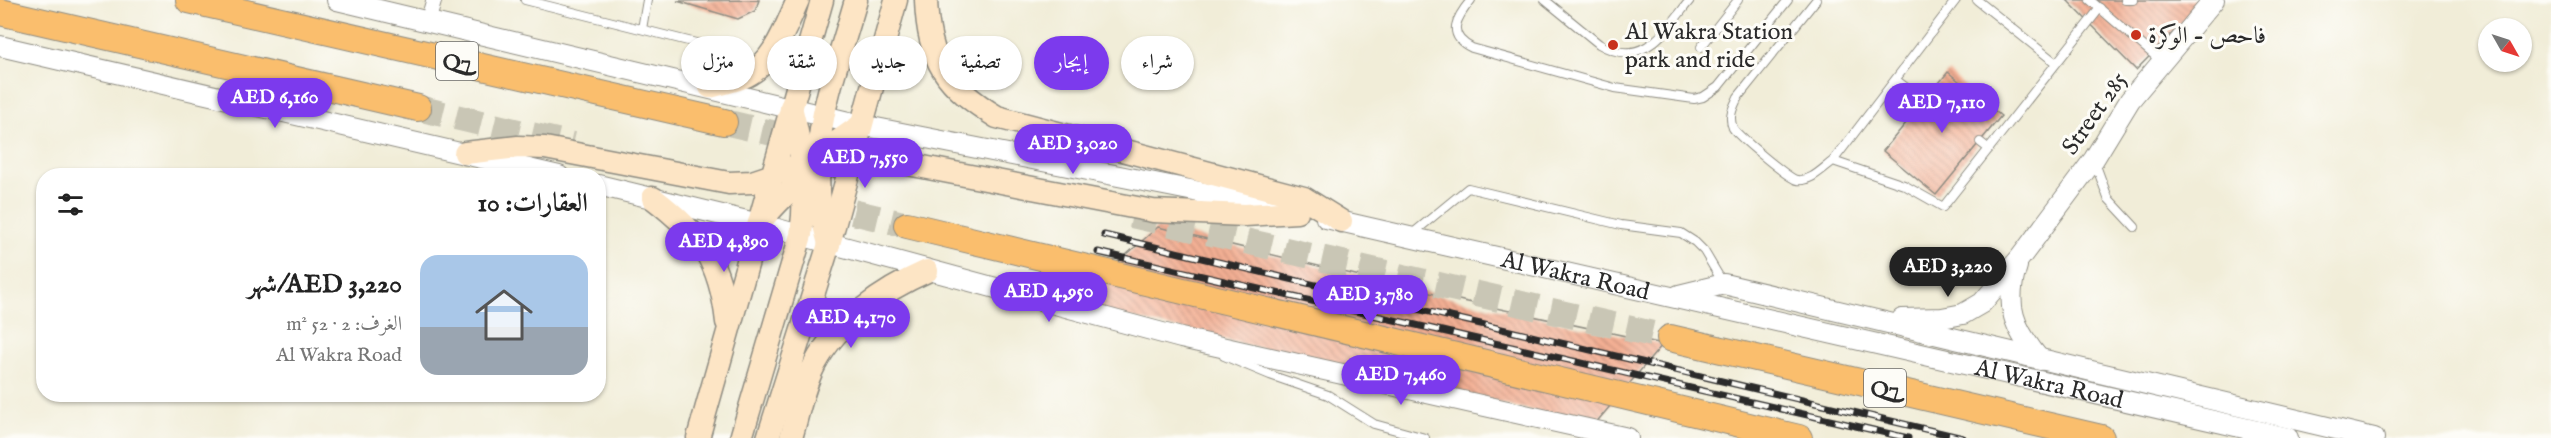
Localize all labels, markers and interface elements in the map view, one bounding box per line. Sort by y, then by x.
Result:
place label: Al Wakra Station park and ride [1624,17,1793,76]
north arrow [2478,18,2532,72]
map controls [2478,18,2532,72]
place label: فاحص - الوكرة [2148,21,2266,52]
marker: فاحص - الوكرة [2129,28,2143,42]
chip: منزل [681,36,755,90]
chip: شقة [767,36,837,90]
chip: جديد [849,36,927,90]
chip: تصفية [939,36,1022,90]
chip: إيجار [1034,36,1109,90]
chip: شراء [1121,36,1194,90]
marker: Al Wakra Station park and ride [1606,38,1620,52]
road number: Q7 [436,42,478,80]
street label: Street 285 [2056,66,2135,161]
pin: AED 6,160 [206,78,344,129]
pin: AED 7,110 [1873,83,2011,134]
text: AED 6,160 [231,85,319,110]
text: AED 7,110 [1898,90,1986,115]
pin: AED 3,020 [1004,124,1142,175]
text: AED 3,020 [1028,131,1118,156]
pin: AED 7,550 [796,138,934,189]
text: AED 7,550 [822,145,908,170]
text: العقارات: 10 [478,187,588,220]
icon: filters [54,188,87,221]
pin: AED 4,890 [655,222,793,273]
text: AED 4,890 [679,229,769,254]
street label: Al Wakra Road [1497,244,1653,309]
pin: AED 3,220 [1879,247,2017,298]
text: AED 3,220 [1903,254,1993,279]
text: AED 3,220/شهر [247,268,402,301]
pin: AED 4,950 [980,272,1118,323]
pin: AED 3,780 [1301,275,1439,326]
icon: home [468,279,540,351]
text: AED 4,950 [1004,279,1094,304]
text: AED 3,780 [1327,282,1413,307]
pin: AED 4,170 [782,298,920,349]
text: AED 4,170 [806,305,896,330]
text: الغرف: 2 · 52 m² [286,312,402,337]
text: Al Wakra Road [276,343,402,368]
street label: Al Wakra Road [1971,353,2126,417]
pin: AED 7,460 [1332,355,1470,406]
text: AED 7,460 [1355,362,1447,387]
road number: Q7 [1864,369,1906,407]

